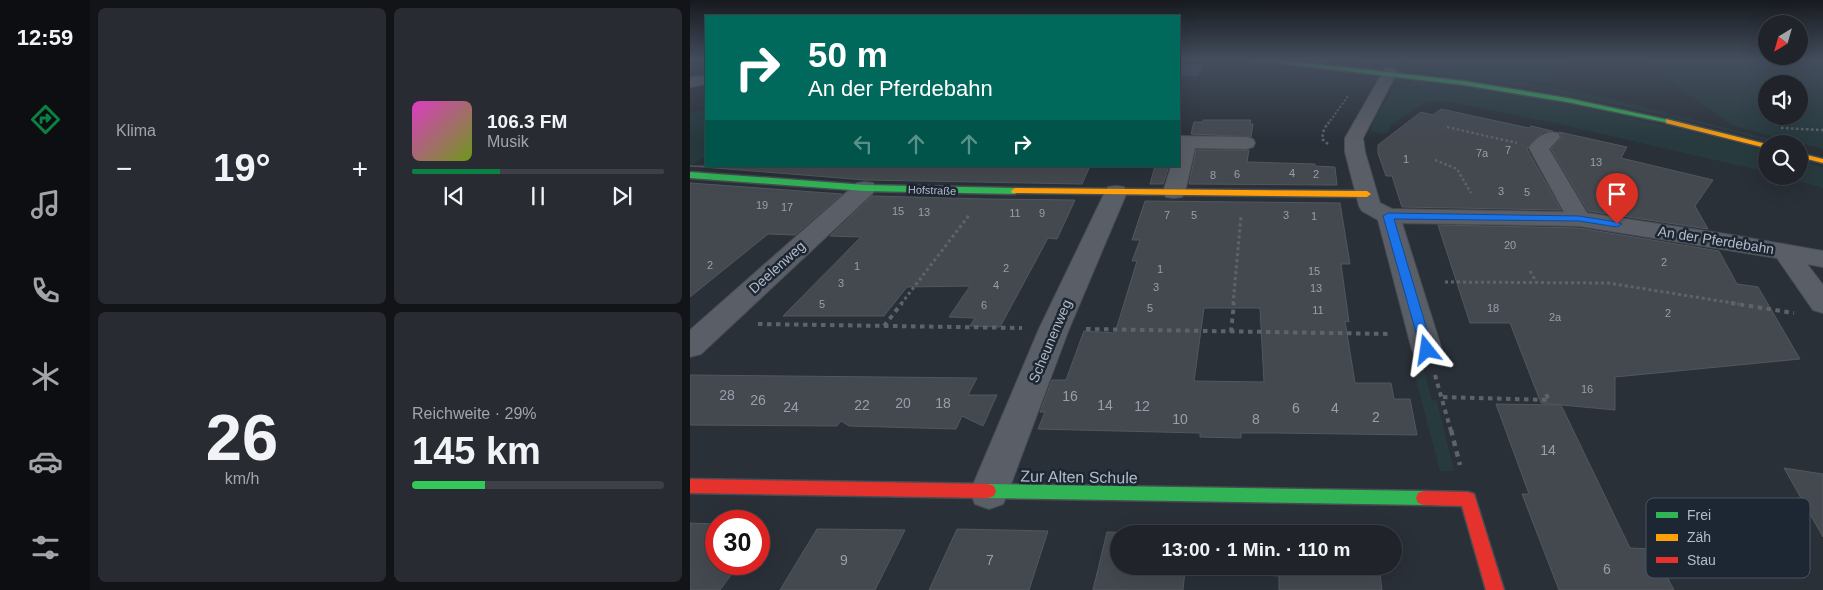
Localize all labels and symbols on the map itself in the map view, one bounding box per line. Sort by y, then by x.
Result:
north arrow [1758,15,1808,65]
house number: 7 [1505,144,1511,156]
house number: 7a [1476,147,1489,159]
house number: 1 [1403,153,1409,165]
house number: 13 [1590,156,1602,168]
house number: 4 [1289,167,1295,179]
house number: 6 [1234,168,1240,180]
house number: 2 [1313,168,1319,180]
house number: 8 [1210,169,1216,181]
pin [1596,173,1638,224]
street label: Hofstraße [908,183,956,197]
house number: 3 [1498,185,1504,197]
house number: 5 [1524,186,1530,198]
house number: 19 [756,199,768,211]
house number: 17 [781,201,793,213]
house number: 15 [892,205,904,217]
house number: 13 [918,206,930,218]
house number: 11 [1009,207,1021,219]
house number: 9 [1039,207,1045,219]
house number: 7 [1164,209,1170,221]
house number: 5 [1191,209,1197,221]
house number: 3 [1283,209,1289,221]
house number: 1 [1311,210,1317,222]
street label: An der Pferdebahn [1657,223,1775,257]
street label: Deelenweg [746,238,808,296]
house number: 20 [1504,239,1516,251]
house number: 2 [1661,256,1667,268]
house number: 2 [707,259,713,271]
house number: 1 [854,260,860,272]
house number: 2 [1003,262,1009,274]
house number: 1 [1157,263,1163,275]
house number: 15 [1308,265,1320,277]
house number: 3 [838,277,844,289]
house number: 4 [993,279,999,291]
house number: 3 [1153,281,1159,293]
house number: 13 [1310,282,1322,294]
street label: Scheunenweg [1025,297,1075,385]
house number: 5 [819,298,825,310]
house number: 6 [981,299,987,311]
house number: 5 [1147,302,1153,314]
house number: 18 [1487,302,1499,314]
house number: 11 [1312,304,1324,316]
house number: 2 [1665,307,1671,319]
house number: 2a [1549,311,1562,323]
position arrow [1400,323,1452,375]
house number: 16 [1581,383,1593,395]
house number: 28 [719,387,735,403]
house number: 16 [1062,388,1078,404]
house number: 26 [750,392,766,408]
house number: 20 [895,395,911,411]
house number: 18 [935,395,951,411]
house number: 22 [854,397,870,413]
house number: 14 [1097,397,1113,413]
house number: 12 [1134,398,1150,414]
house number: 24 [783,399,799,415]
house number: 6 [1292,400,1300,416]
house number: 4 [1331,400,1339,416]
house number: 2 [1372,409,1380,425]
house number: 10 [1172,411,1188,427]
house number: 8 [1252,411,1260,427]
house number: 14 [1540,442,1556,458]
street label: Zur Alten Schule [1020,467,1138,487]
legend [1646,498,1810,578]
text: Frei [1687,507,1711,523]
speed limit sign: 30 [705,510,770,575]
text: Zäh [1687,529,1711,545]
house number: 9 [840,552,848,568]
house number: 7 [986,552,994,568]
text: Stau [1687,552,1716,568]
house number: 6 [1603,561,1611,577]

